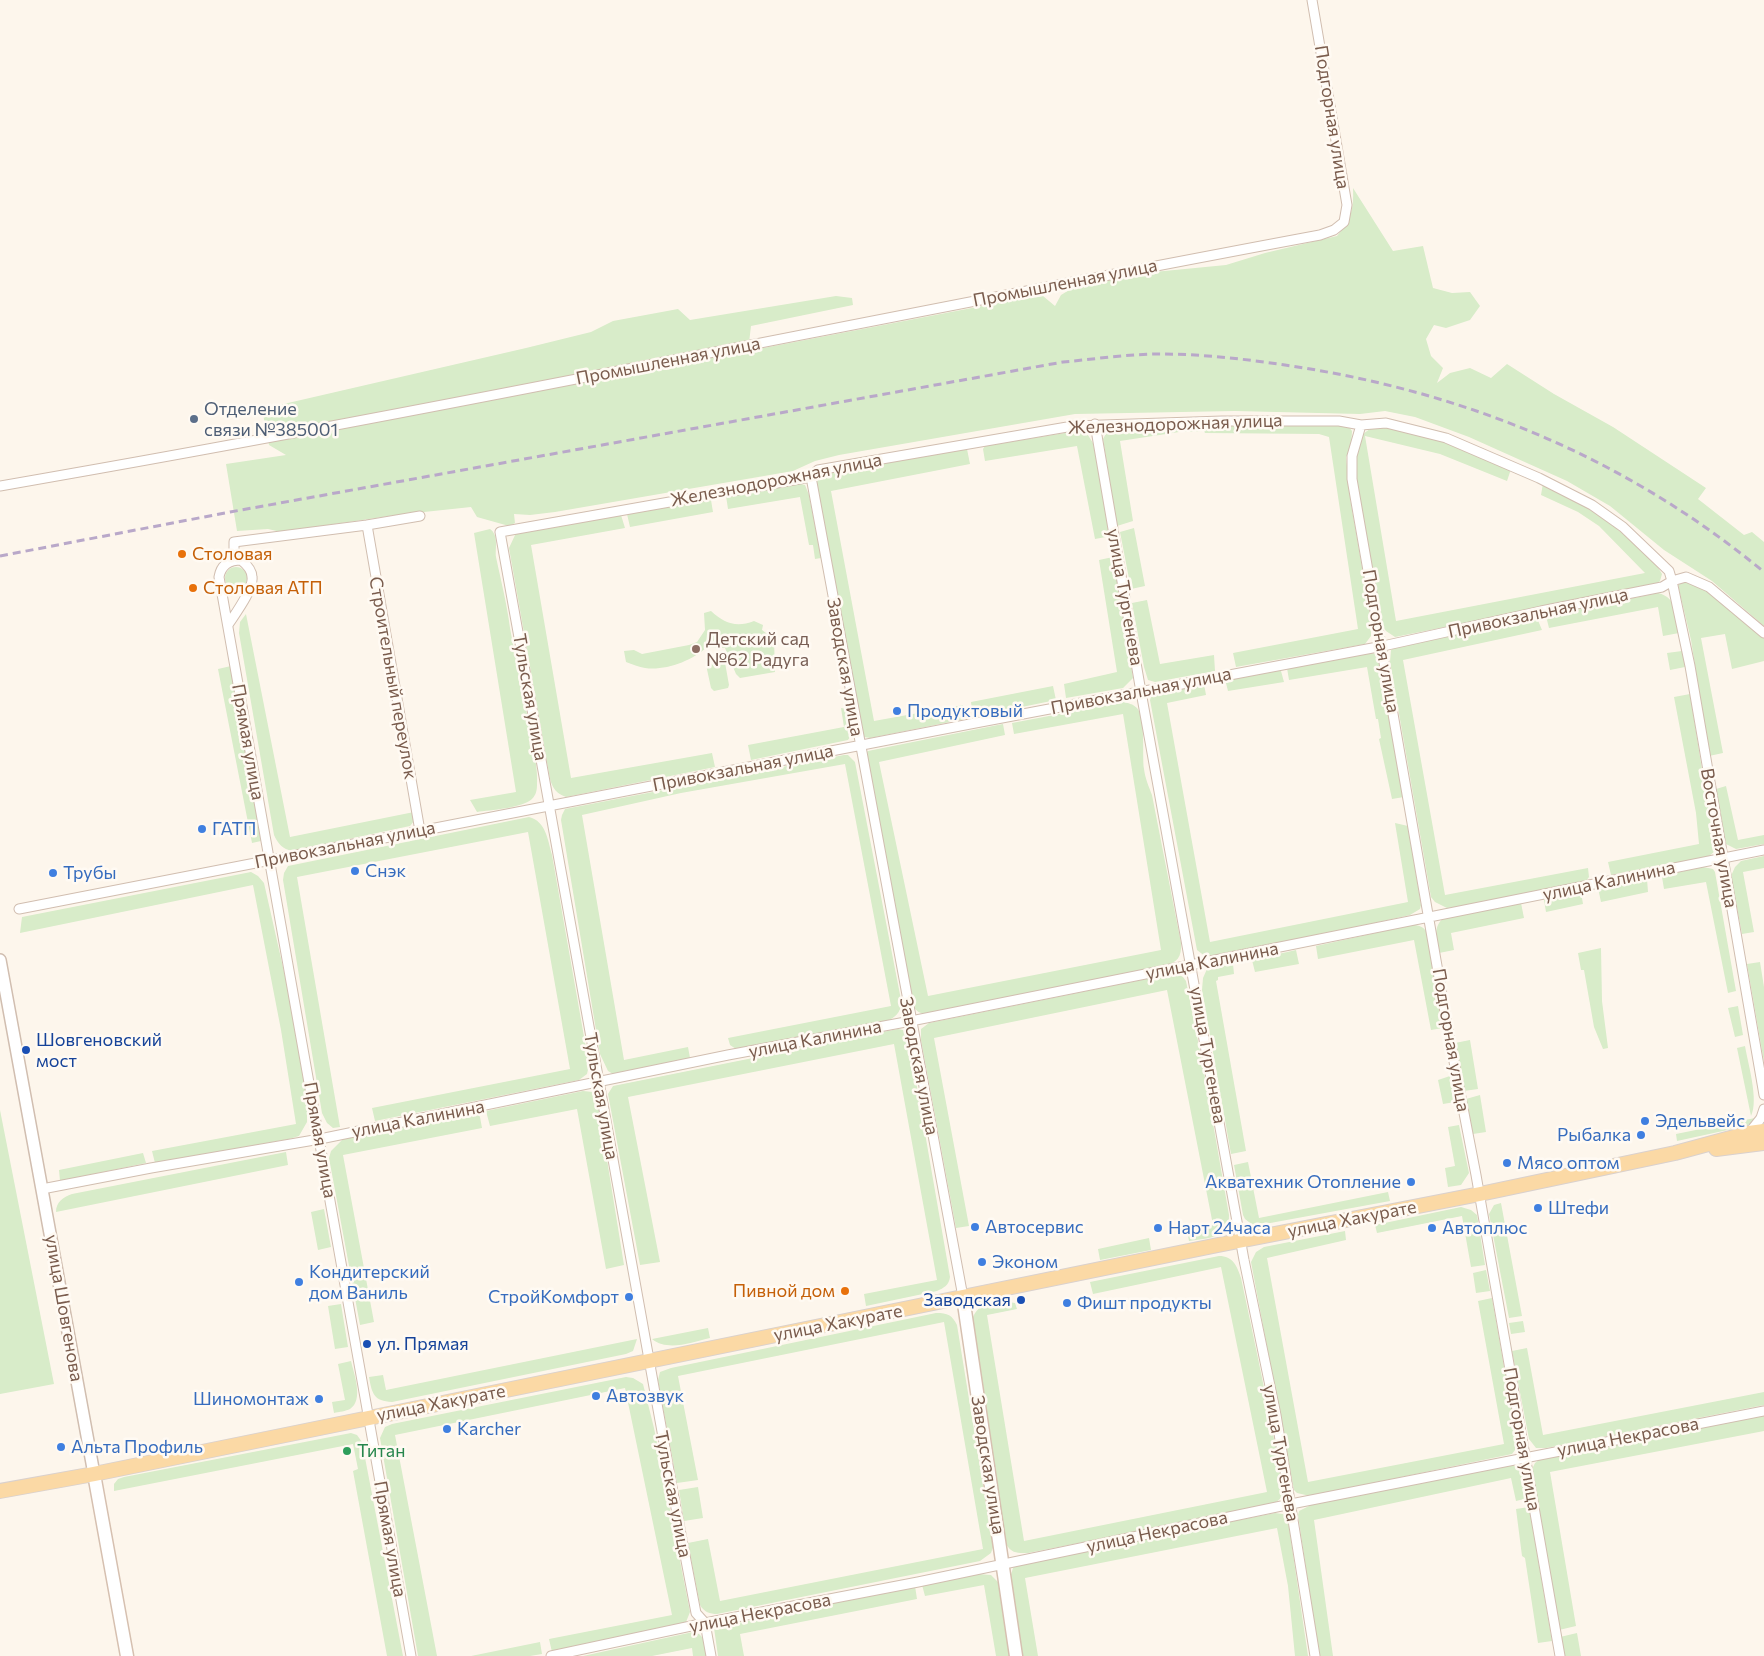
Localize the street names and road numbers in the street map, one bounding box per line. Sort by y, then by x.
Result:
street label: Подгорная улица [1310,44,1354,190]
street label: Промышленная улица [971,255,1159,311]
street label: Промышленная улица [574,333,762,389]
street label: Железнодорожная улица [1067,409,1283,439]
street label: Железнодорожная улица [668,449,884,511]
street label: улица Тургенева [1102,527,1148,667]
street label: Подгорная улица [1358,568,1404,714]
street label: Строительный переулок [365,575,421,781]
street label: Привокзальная улица [1446,583,1630,643]
street label: Заводская улица [822,596,868,738]
street label: Тульская улица [508,632,552,762]
street label: Привокзальная улица [1049,663,1233,719]
street label: Прямая улица [227,682,269,802]
street label: Привокзальная улица [651,740,835,796]
street label: Восточная улица [1696,766,1742,910]
street label: Привокзальная улица [253,817,437,873]
street label: улица Калинина [1541,856,1677,906]
street label: улица Калинина [1144,938,1280,984]
street label: Подгорная улица [1428,967,1474,1113]
street label: улица Тургенева [1185,985,1231,1125]
street label: Заводская улица [895,995,943,1137]
street label: улица Калинина [747,1016,883,1062]
street label: Тульская улица [579,1031,623,1161]
street label: Прямая улица [299,1080,341,1200]
street label: улица Калинина [350,1096,486,1142]
street label: улица Хакурате [1286,1196,1418,1242]
street label: улица Шовгенова [40,1233,88,1383]
street label: улица Хакурате [772,1300,904,1346]
street label: Подгорная улица [1499,1366,1545,1512]
street label: улица Хакурате [375,1380,507,1426]
street label: улица Тургенева [1258,1383,1304,1523]
street label: Заводская улица [966,1394,1010,1536]
street label: улица Некрасова [1555,1413,1701,1461]
street label: Тульская улица [650,1429,696,1559]
street label: Прямая улица [369,1479,411,1599]
street label: улица Некрасова [1084,1506,1230,1558]
street label: улица Некрасова [687,1589,833,1637]

